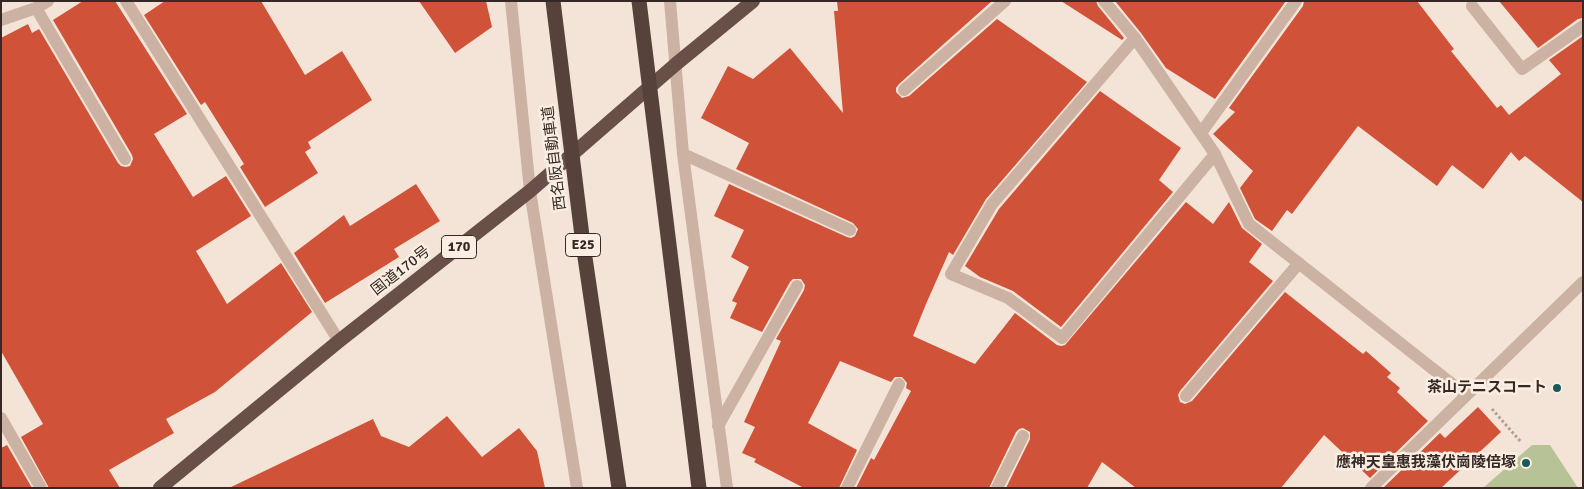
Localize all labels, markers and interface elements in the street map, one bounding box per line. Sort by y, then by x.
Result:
street label: 西名阪自動車道 [540,105,570,211]
road number: E25 [566,234,600,256]
road number: 170 [442,236,476,258]
street label: 国道170号 [368,243,434,299]
place label: 茶山テニスコート [1427,379,1547,397]
marker: 茶山テニスコート [1551,382,1563,394]
place label: 應神天皇惠我藻伏崗陵倍塚 [1336,454,1516,472]
marker: 應神天皇惠我藻伏崗陵倍塚 [1520,457,1532,469]

